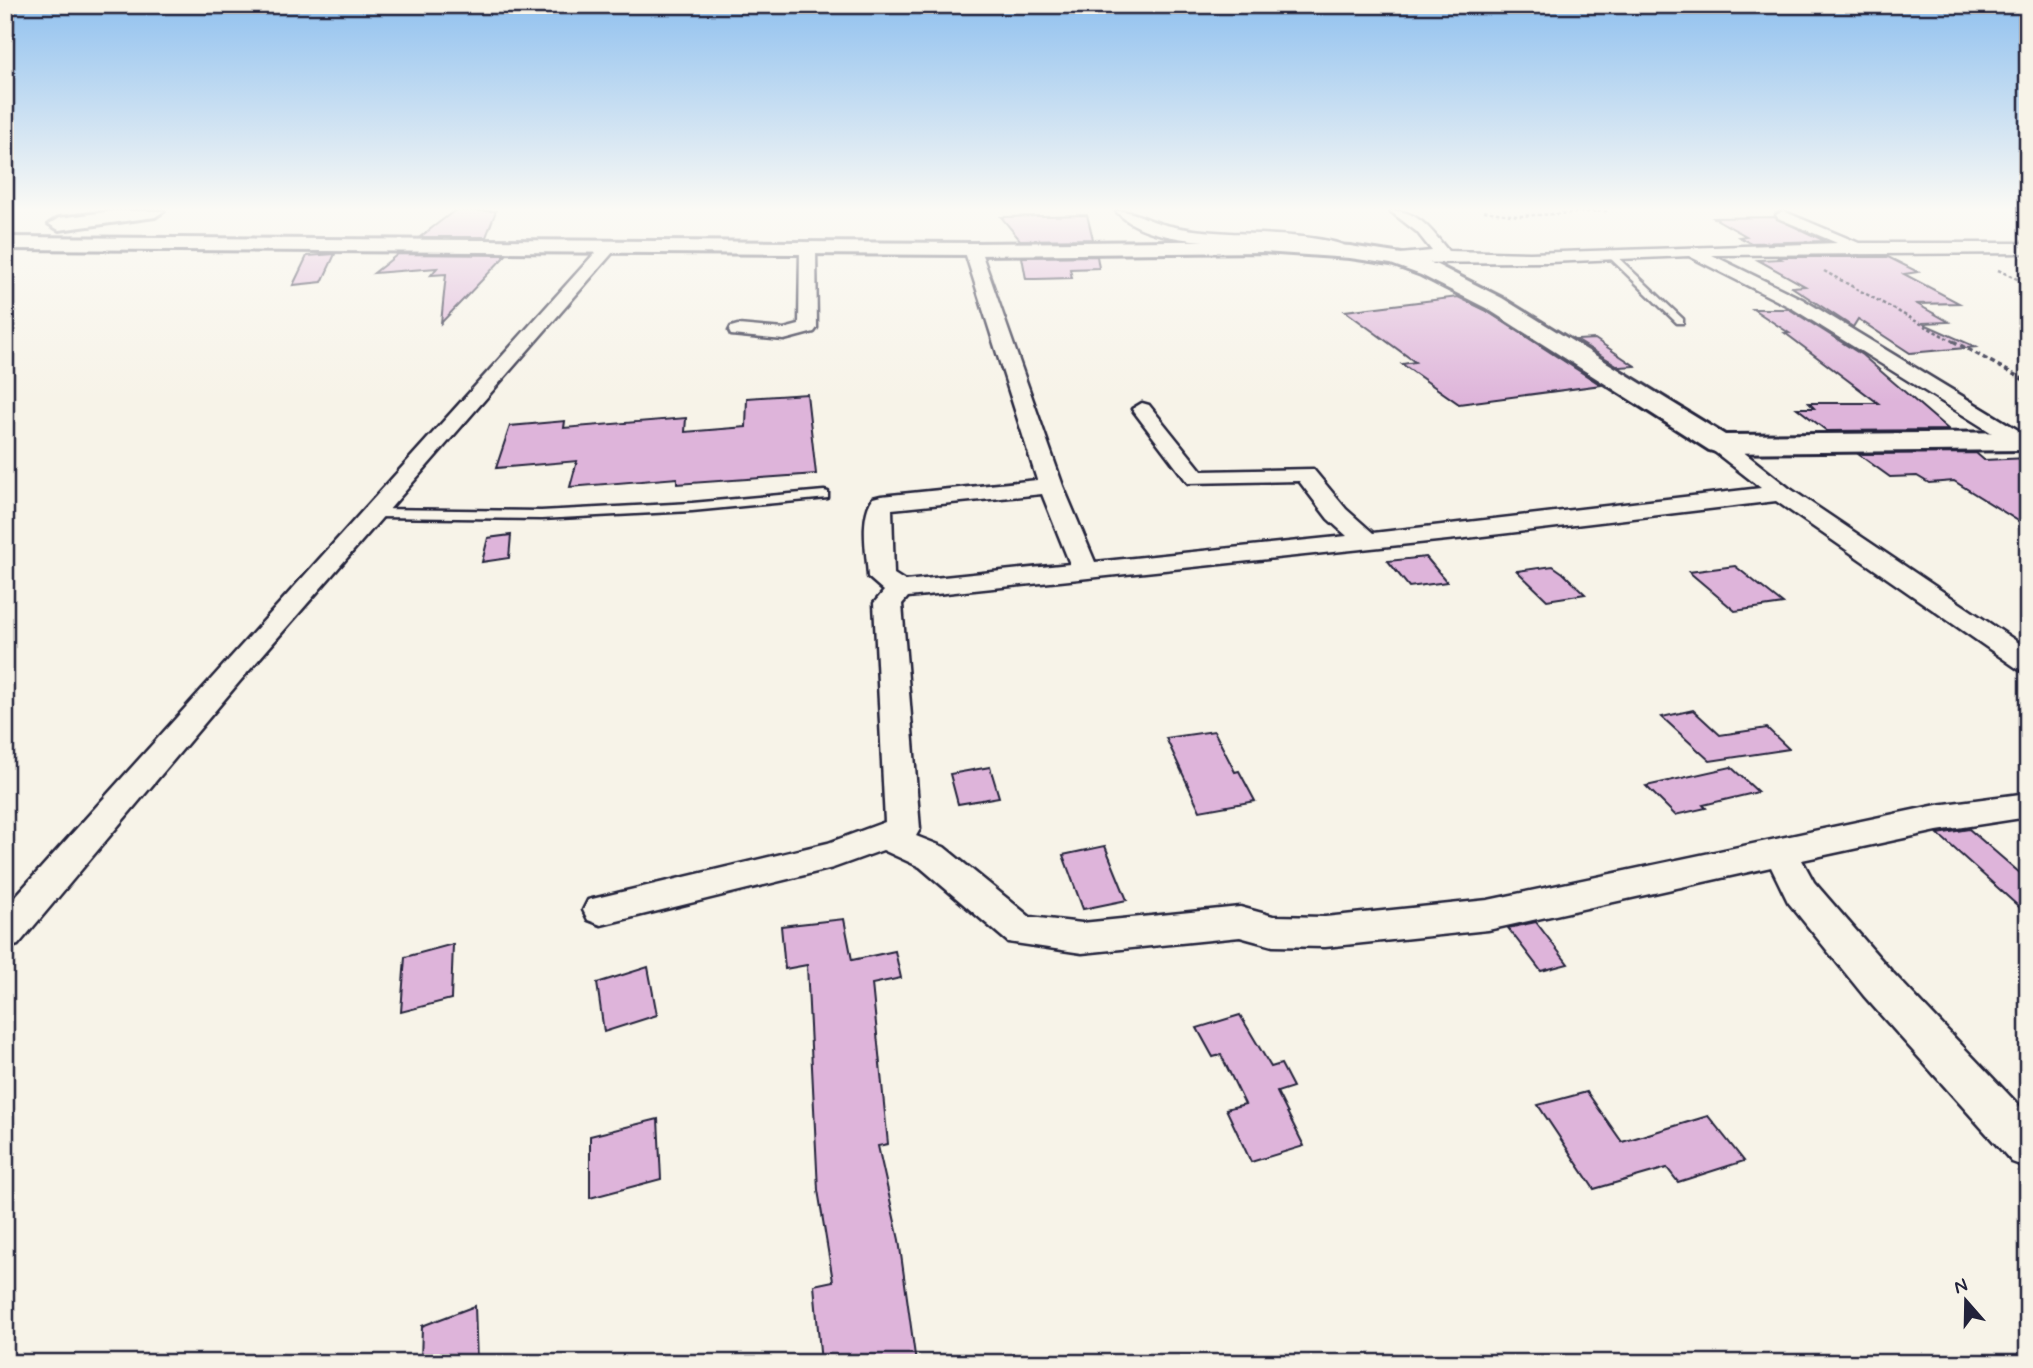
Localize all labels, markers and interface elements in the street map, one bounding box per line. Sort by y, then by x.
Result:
north arrow [1932,1266,2002,1336]
text: N [1950,1273,1971,1300]

